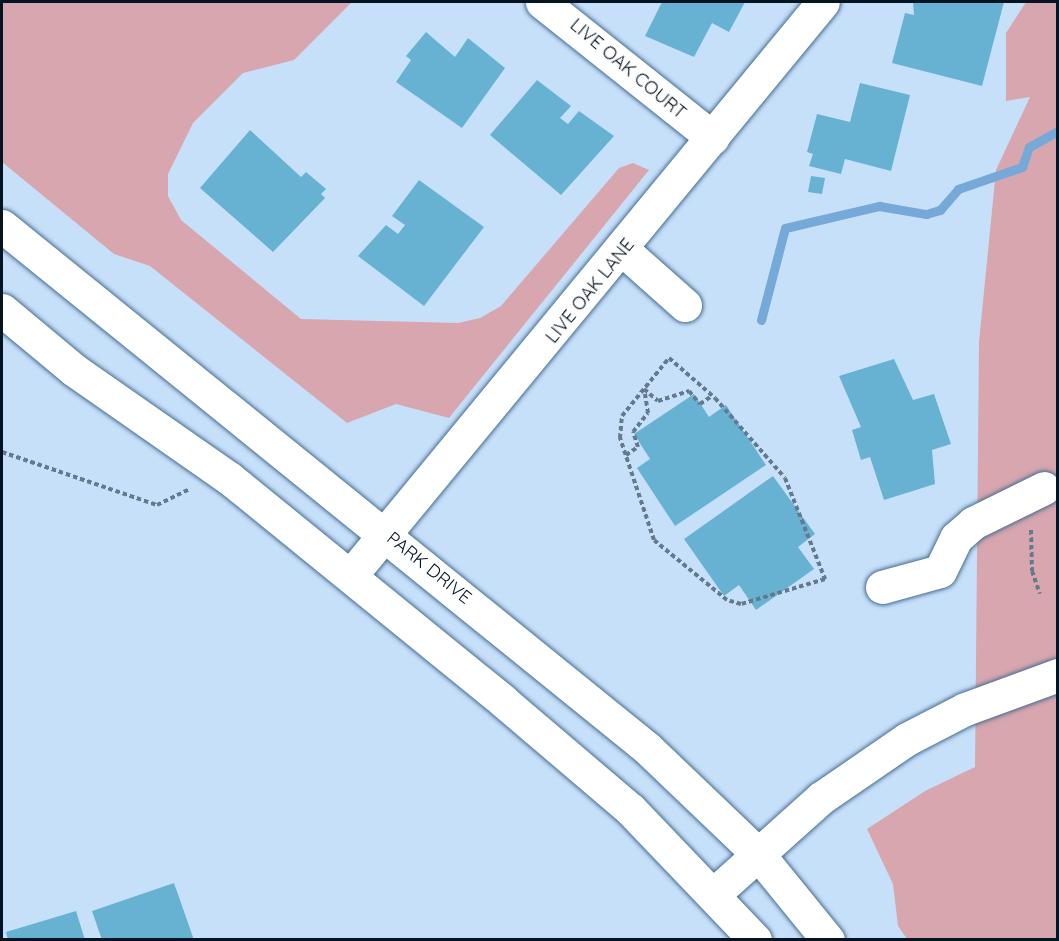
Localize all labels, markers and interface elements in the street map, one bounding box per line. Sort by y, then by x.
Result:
street label: LIVE OAK COURT [566,14,690,124]
street label: LIVE OAK LANE [541,234,639,348]
street label: PARK DRIVE [382,527,476,609]

